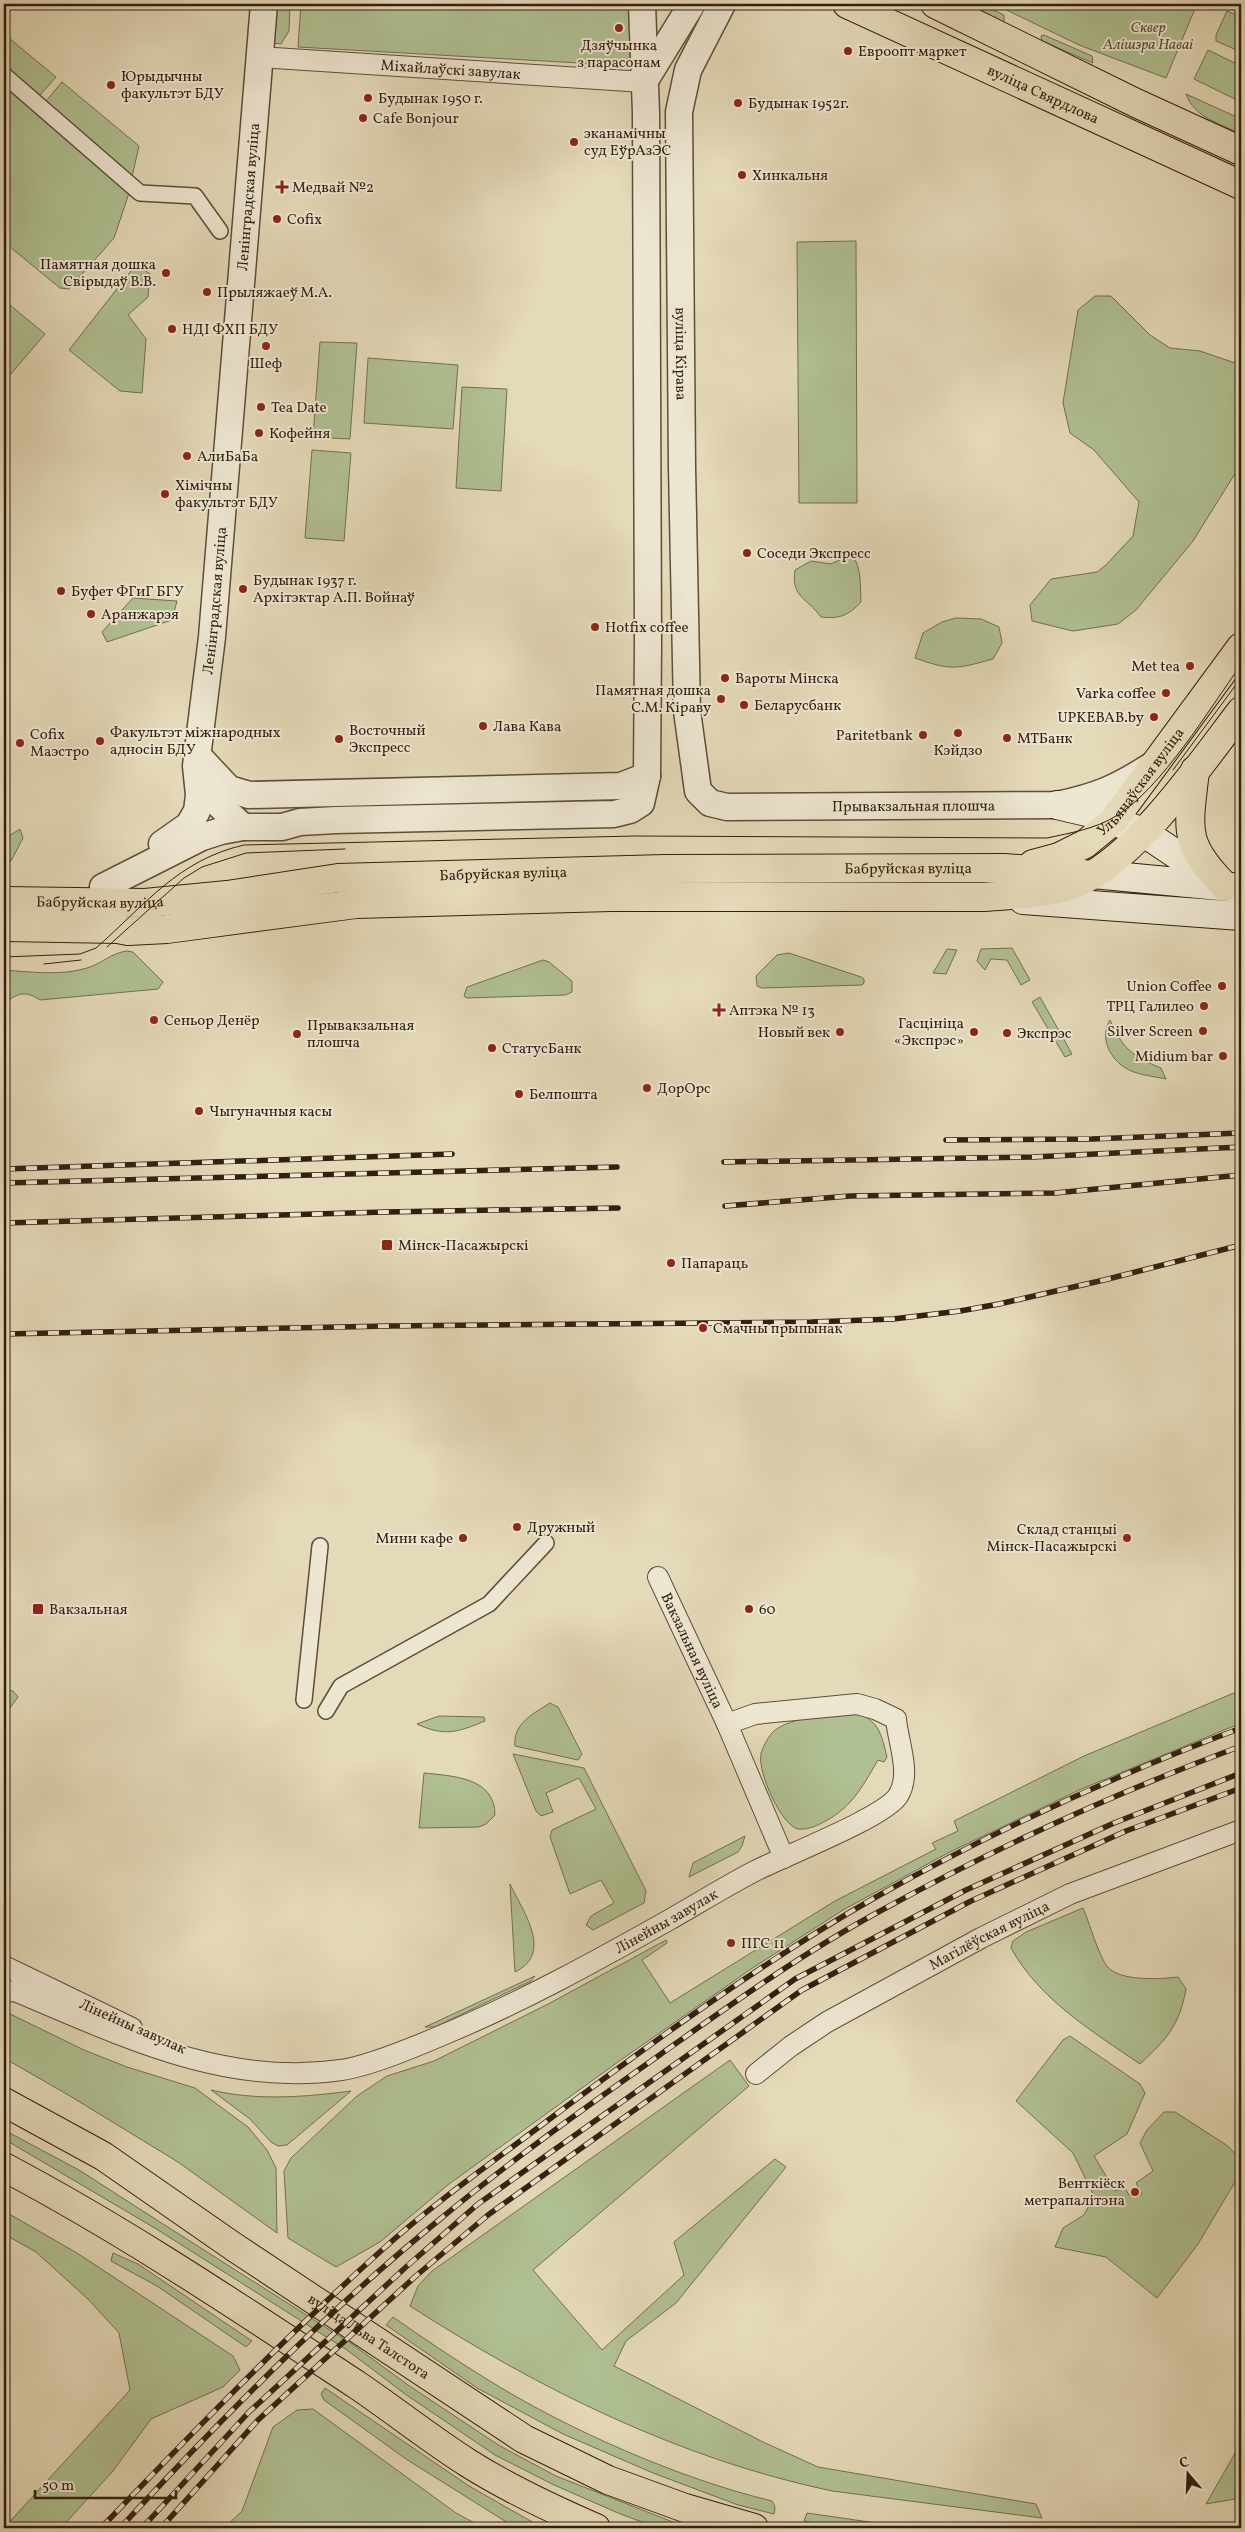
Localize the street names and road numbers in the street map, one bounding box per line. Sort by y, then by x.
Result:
street label: Міхайлаўскі завулак [380,56,521,86]
street label: вуліца Свярдлова [983,61,1102,130]
street label: Ленінградская вуліца [233,122,266,272]
street label: вуліца Кірава [669,307,690,400]
street label: Ленінградская вуліца [198,526,233,676]
street label: Ульянаўская вуліца [1093,724,1190,842]
street label: Прывакзальная плошча [832,796,995,818]
street label: Бабруйская вуліца [844,859,972,880]
street label: Бабруйская вуліца [439,863,567,887]
street label: Бабруйская вуліца [36,892,165,915]
street label: Вакзальная вуліца [655,1589,727,1712]
street label: Лінейны завулак [612,1885,722,1960]
street label: Магілёўская вуліца [926,1897,1054,1976]
street label: Лінейны завулак [76,1994,189,2060]
street label: вуліца Льва Талстога [303,2290,433,2386]

